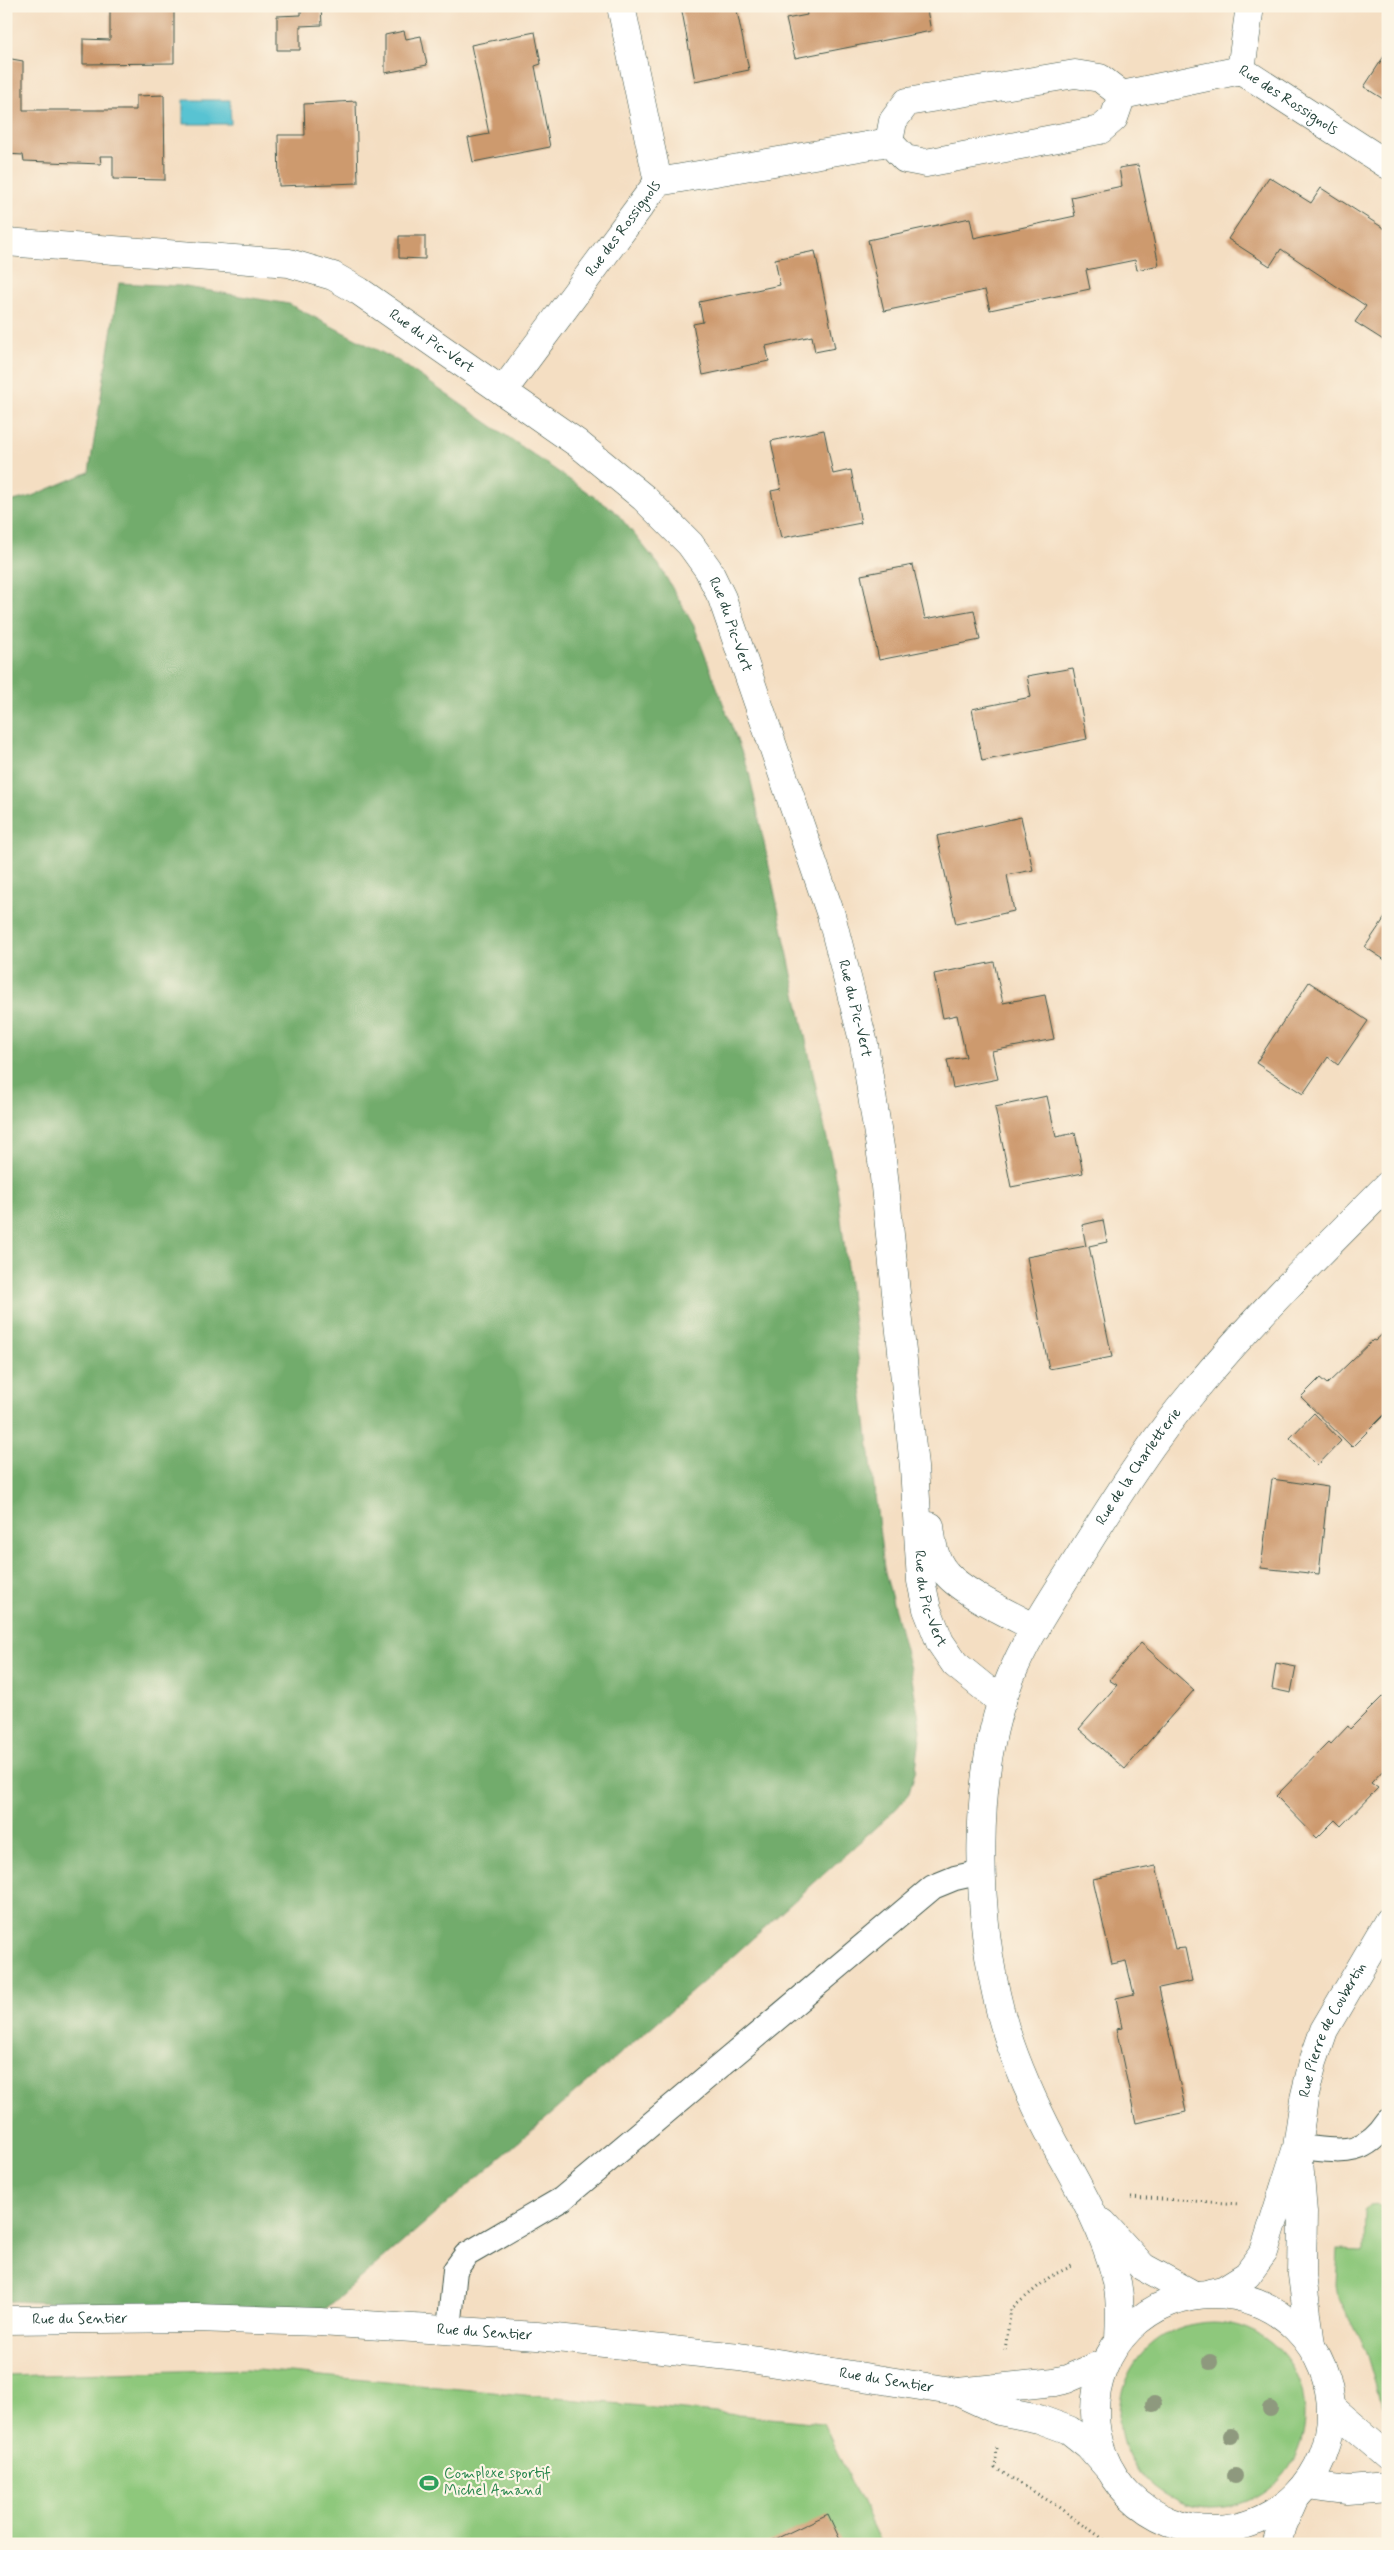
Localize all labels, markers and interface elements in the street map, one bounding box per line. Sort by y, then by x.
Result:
street label: Rue des Rossignols [1234,61,1342,140]
street label: Rue des Rossignols [581,177,666,281]
street label: Rue du Pic-Vert [385,305,478,378]
street label: Rue du Pic-Vert [703,574,757,675]
street label: Rue du Pic-Vert [833,958,876,1059]
street label: Rue de la Charletterie [1091,1403,1186,1529]
street label: Rue du Pic-Vert [909,1550,951,1652]
street label: Rue Pierre de Coubertin [1295,1959,1371,2100]
street label: Rue du Sentier [32,2309,128,2330]
street label: Rue du Sentier [436,2320,533,2346]
street label: Rue du Sentier [838,2363,935,2398]
place label: Complexe sportif Michel Amand [444,2464,551,2501]
sports icon: Complexe sportif Michel Amand [418,2472,440,2494]

